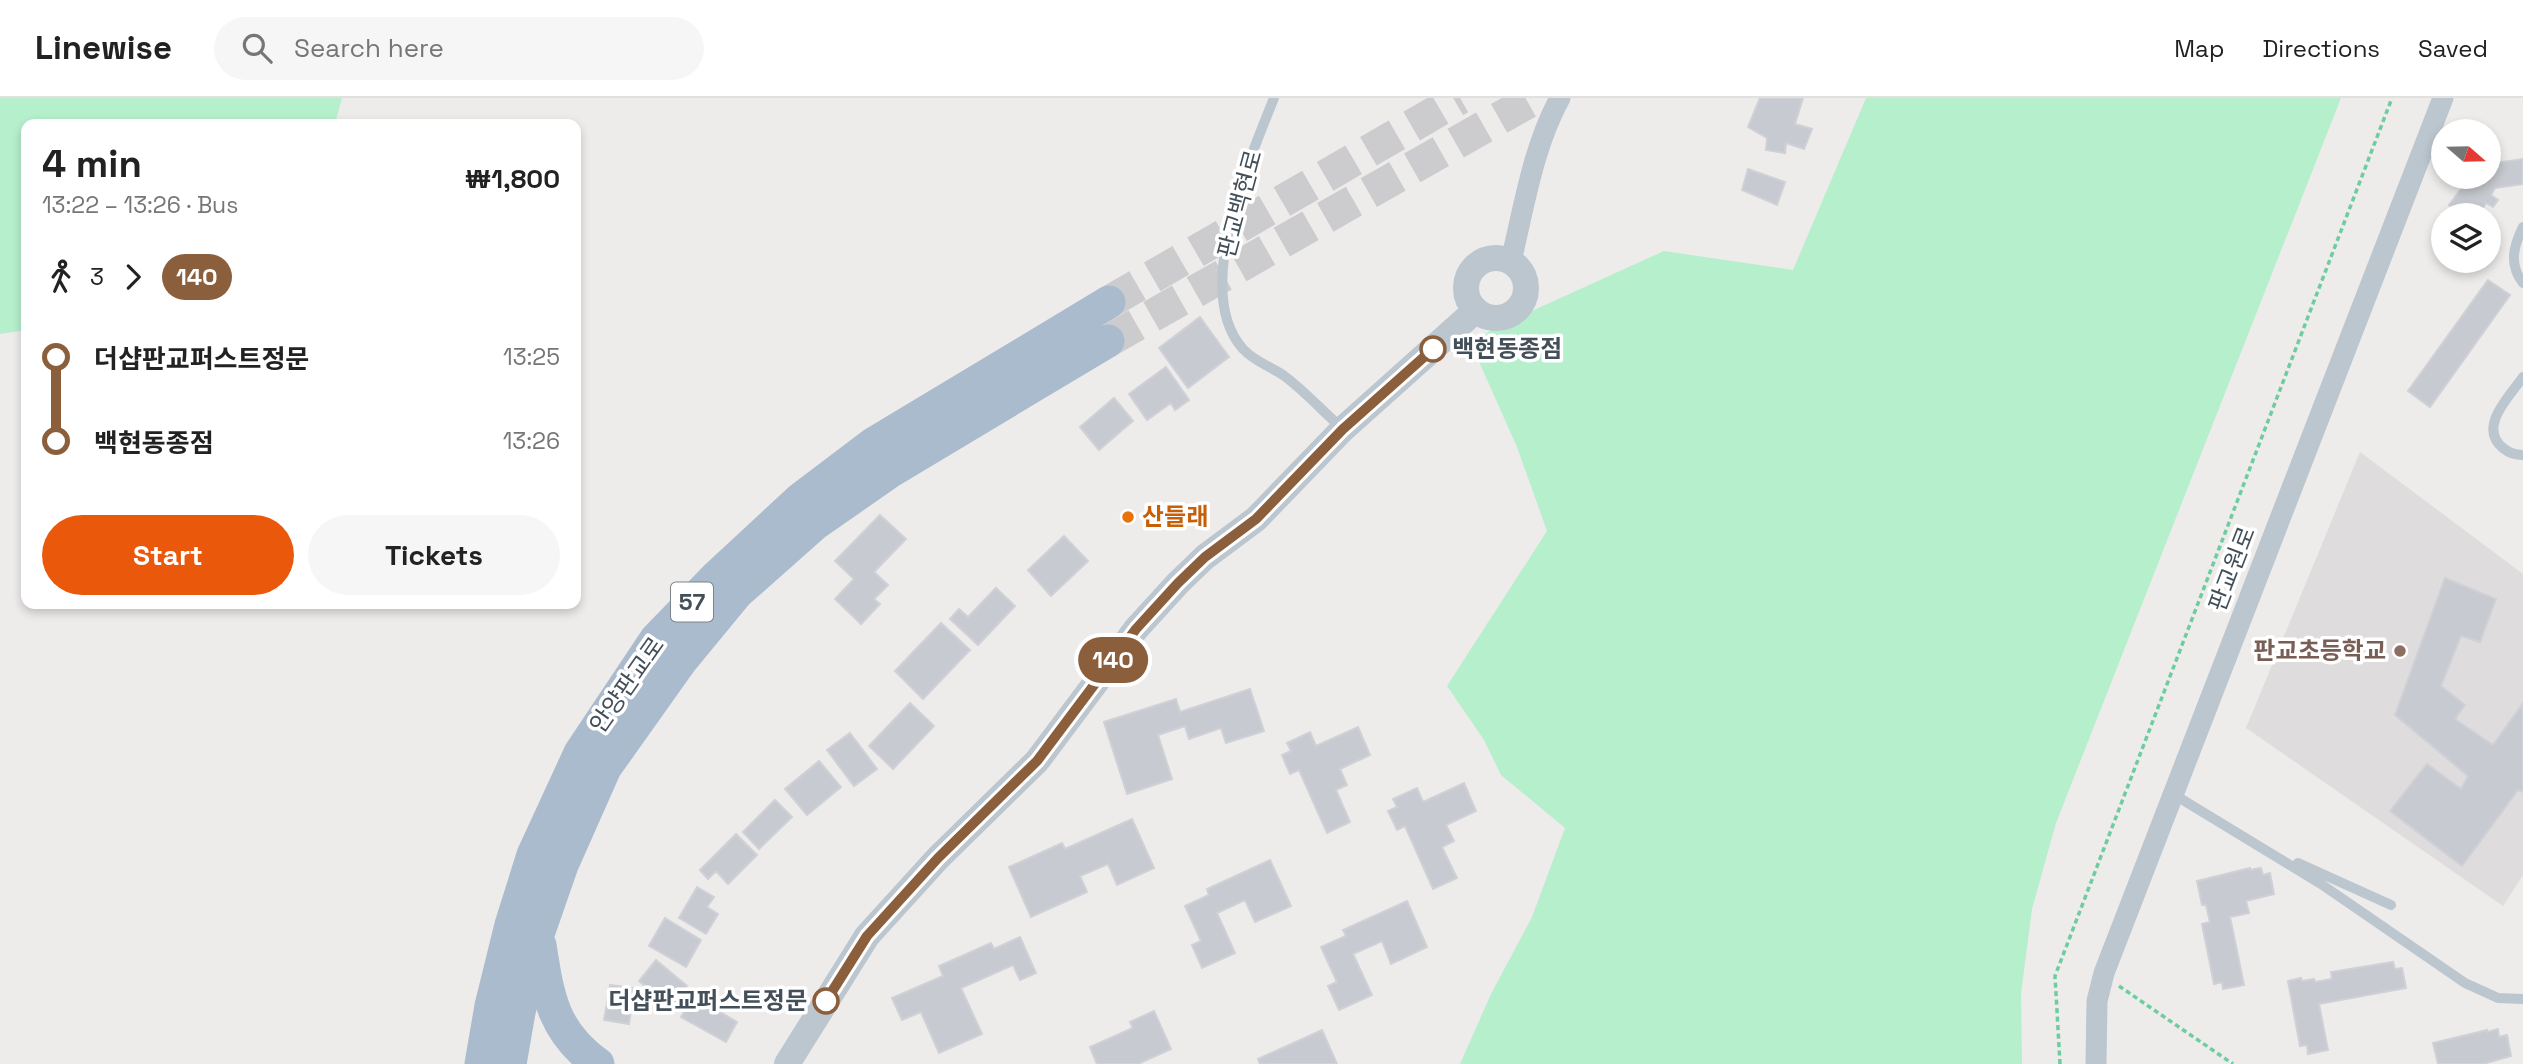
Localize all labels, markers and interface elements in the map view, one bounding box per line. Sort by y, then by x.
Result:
search box [214,17,704,80]
text: Linewise [35,27,172,69]
icon: search [238,29,276,67]
text: Search here [294,31,444,65]
text: Map [2174,33,2224,64]
text: Directions [2262,33,2380,64]
text: Saved [2418,33,2488,64]
north arrow [2431,119,2501,189]
map controls [2431,119,2501,273]
text: 4 min [42,140,142,188]
street label: 판교백현로 [1210,147,1269,261]
text: ₩1,800 [465,162,560,196]
text: 13:22 – 13:26 · Bus [42,190,238,220]
button: layers [2431,203,2501,273]
icon: walk [42,258,80,296]
icon: forward [114,258,152,296]
text: 140 [176,261,218,292]
text: 3 [90,262,104,292]
place label: 백현동종점 [1452,333,1562,364]
marker: 백현동종점 [1420,336,1446,362]
text: 더샵판교퍼스트정문 [94,342,309,376]
text: 13:25 [503,342,560,372]
text: 백현동종점 [94,426,214,460]
text: 13:26 [503,426,560,456]
place label: 산들래 [1142,501,1208,532]
marker: 산들래 [1120,509,1136,525]
button: Start [42,515,294,595]
button: Tickets [308,515,560,595]
street label: 판교원로 [2201,522,2262,616]
road number: 57 [671,582,713,622]
street label: 안양판교로 [582,631,671,739]
place label: 판교초등학교 [2254,635,2386,666]
line badge: 140 [1073,637,1153,683]
marker: 판교초등학교 [2392,643,2408,659]
text: 140 [1092,644,1134,675]
place label: 더샵판교퍼스트정문 [608,985,807,1016]
marker: 더샵판교퍼스트정문 [813,988,839,1014]

